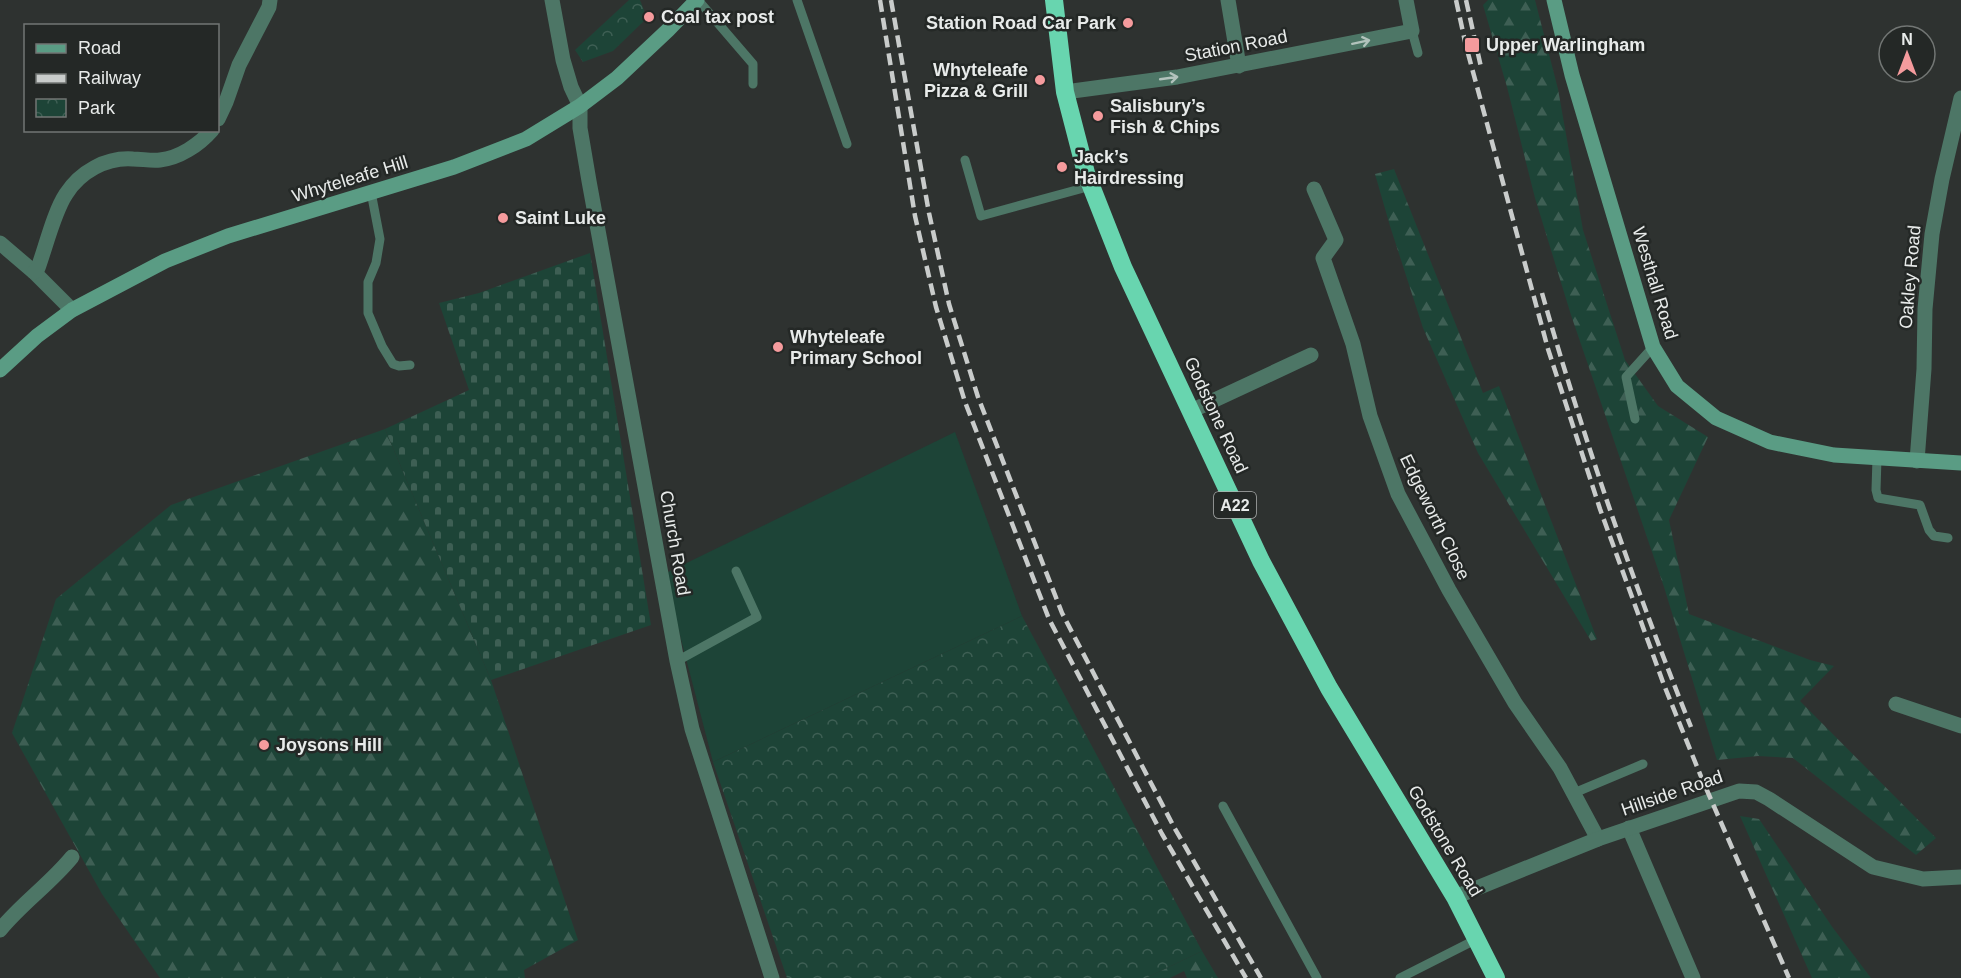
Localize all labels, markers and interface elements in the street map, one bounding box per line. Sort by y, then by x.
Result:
place label: Coal tax post [661,7,774,27]
marker: Coal tax post [642,10,656,24]
place label: Station Road Car Park [926,13,1117,33]
marker: Station Road Car Park [1121,16,1135,30]
legend [24,24,219,132]
north arrow [1877,24,1937,84]
street label: Station Road [1183,26,1289,66]
text: N [1901,31,1913,48]
place label: Upper Warlingham [1486,35,1645,55]
one-way arrow [1351,36,1370,47]
marker: Upper Warlingham [1463,36,1481,54]
text: Road [78,38,121,58]
place label: Whyteleafe Pizza & Grill [924,60,1028,101]
text: Railway [78,68,141,88]
one-way arrow [1159,72,1179,83]
marker: Whyteleafe Pizza & Grill [1033,73,1047,87]
place label: Salisbury’s Fish & Chips [1110,96,1220,137]
text: Park [78,98,116,118]
marker: Salisbury’s Fish & Chips [1091,109,1105,123]
place label: Jack’s Hairdressing [1074,147,1184,188]
street label: Whyteleafe Hill [290,152,410,206]
marker: Jack’s Hairdressing [1055,160,1069,174]
place label: Saint Luke [515,208,606,228]
marker: Saint Luke [496,211,510,225]
street label: Westhall Road [1628,224,1682,342]
street label: Oakley Road [1896,224,1924,330]
place label: Whyteleafe Primary School [790,327,922,368]
marker: Whyteleafe Primary School [771,340,785,354]
street label: Godstone Road [1180,354,1252,476]
street label: Edgeworth Close [1396,451,1474,583]
street label: Church Road [656,489,694,597]
road number: A22 [1214,492,1256,518]
place label: Joysons Hill [276,735,382,755]
marker: Joysons Hill [257,738,271,752]
street label: Hillside Road [1619,766,1725,820]
street label: Godstone Road [1404,782,1486,900]

